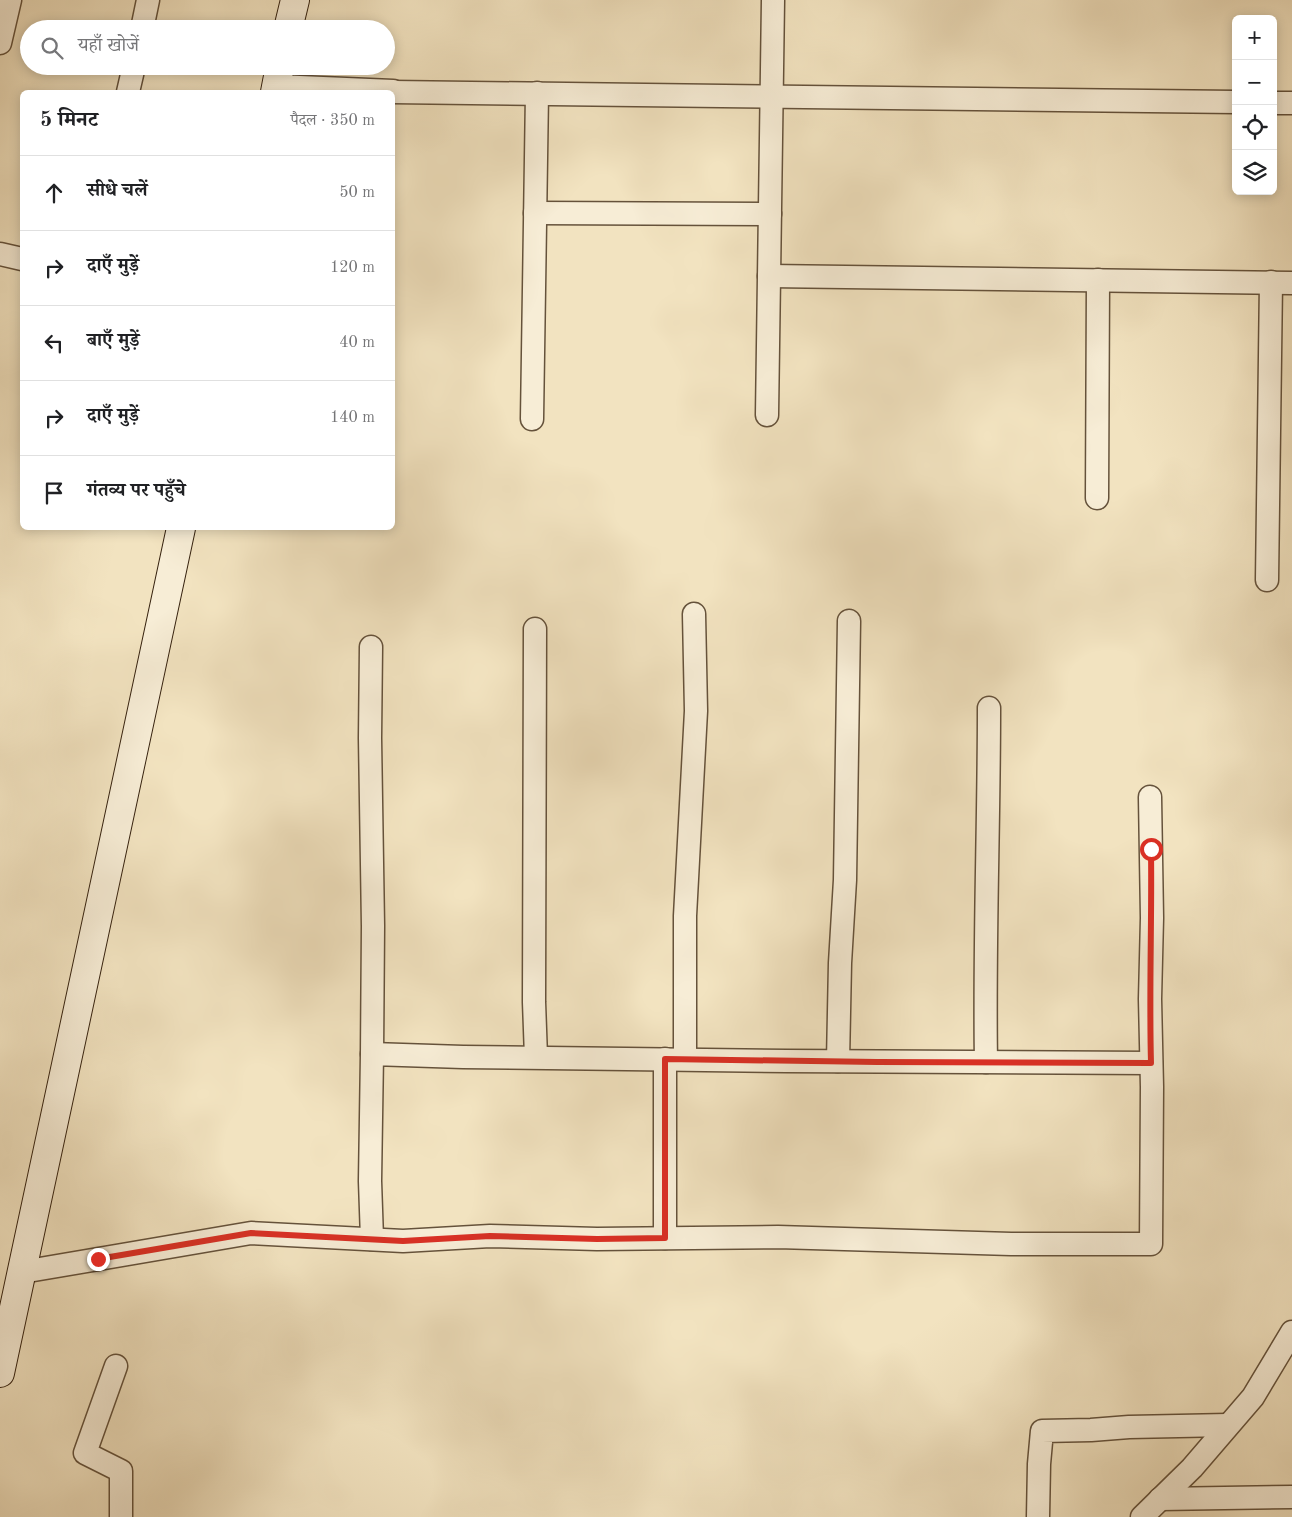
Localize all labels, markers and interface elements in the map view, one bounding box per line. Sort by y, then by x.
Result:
map controls [1232,15,1277,195]
button: + [1232,15,1277,60]
search box [20,20,395,75]
icon: search [38,34,66,62]
text: यहाँ खोजें [78,37,139,56]
button: − [1232,60,1277,105]
button: locate [1232,105,1277,150]
text: 5 मिनट [40,110,98,131]
text: पैदल · 350 m [290,113,375,129]
button: layers [1232,150,1277,195]
icon: ahead [40,179,68,207]
text: सीधे चलें [87,182,147,201]
text: 50 m [339,185,375,201]
icon: right [40,254,68,282]
text: दाएँ मुड़ें [87,257,139,276]
text: 120 m [330,260,375,276]
icon: left [40,329,68,357]
text: बाएँ मुड़ें [87,332,139,351]
text: 40 m [339,335,375,351]
icon: right [40,404,68,432]
text: दाएँ मुड़ें [87,407,139,426]
text: 140 m [330,410,375,426]
icon: arrive [40,479,68,507]
text: गंतव्य पर पहुँचे [87,482,186,501]
route start [1140,838,1163,861]
route end [87,1248,110,1271]

